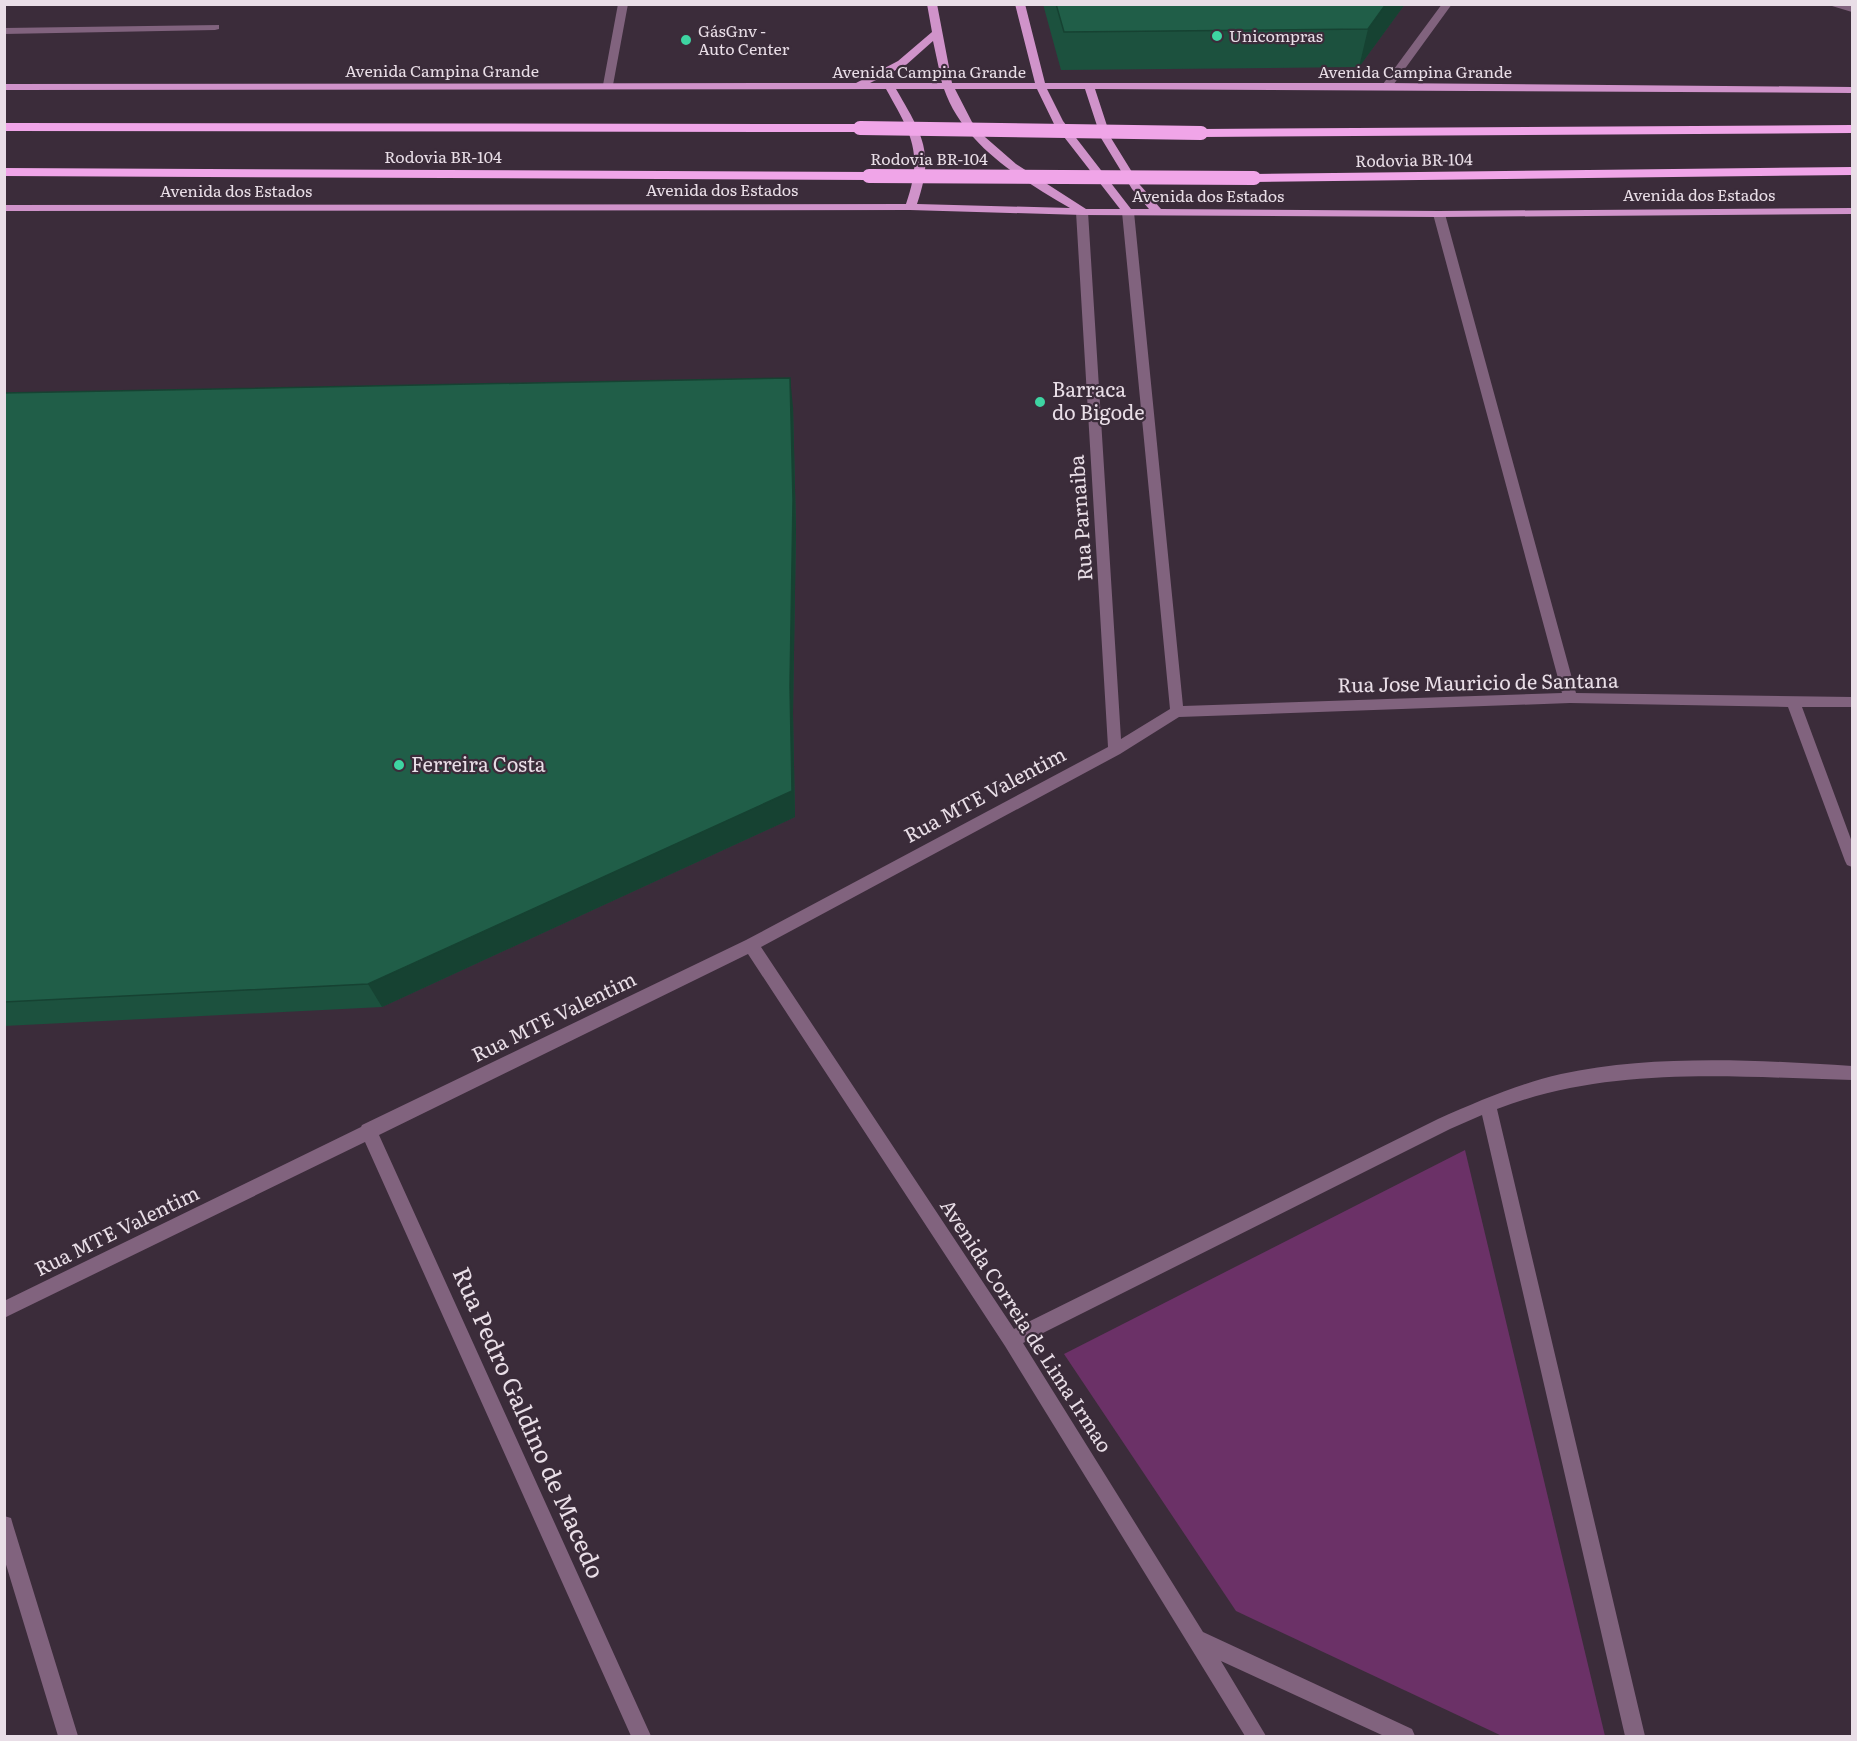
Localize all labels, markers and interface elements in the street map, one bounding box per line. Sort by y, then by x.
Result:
place label: GásGnv - Auto Center [698,18,790,60]
place label: Unicompras [1229,23,1323,47]
marker: Unicompras [1210,29,1224,43]
marker: GásGnv - Auto Center [679,33,693,47]
street label: Avenida Campina Grande [345,58,539,82]
street label: Avenida Campina Grande [832,59,1026,83]
street label: Avenida Campina Grande [1318,59,1512,83]
street label: Rodovia BR-104 [384,144,502,168]
street label: Rodovia BR-104 [870,146,988,170]
street label: Rodovia BR-104 [1355,146,1473,172]
street label: Avenida dos Estados [646,177,798,201]
street label: Avenida dos Estados [160,178,312,202]
street label: Avenida dos Estados [1623,182,1775,206]
street label: Avenida dos Estados [1132,183,1284,207]
place label: Barraca do Bigode [1052,373,1145,426]
marker: Barraca do Bigode [1033,395,1047,409]
street label: Rua Parnaiba [1060,454,1098,582]
street label: Rua Jose Mauricio de Santana [1337,664,1619,698]
street label: Rua MTE Valentim [898,738,1070,849]
place label: Ferreira Costa [411,748,546,778]
marker: Ferreira Costa [392,758,406,772]
street label: Rua MTE Valentim [466,962,641,1068]
street label: Rua MTE Valentim [29,1176,204,1282]
street label: Avenida Correia de Lima Irmao [934,1192,1121,1458]
street label: Rua Pedro Galdino de Macedo [446,1261,615,1583]

